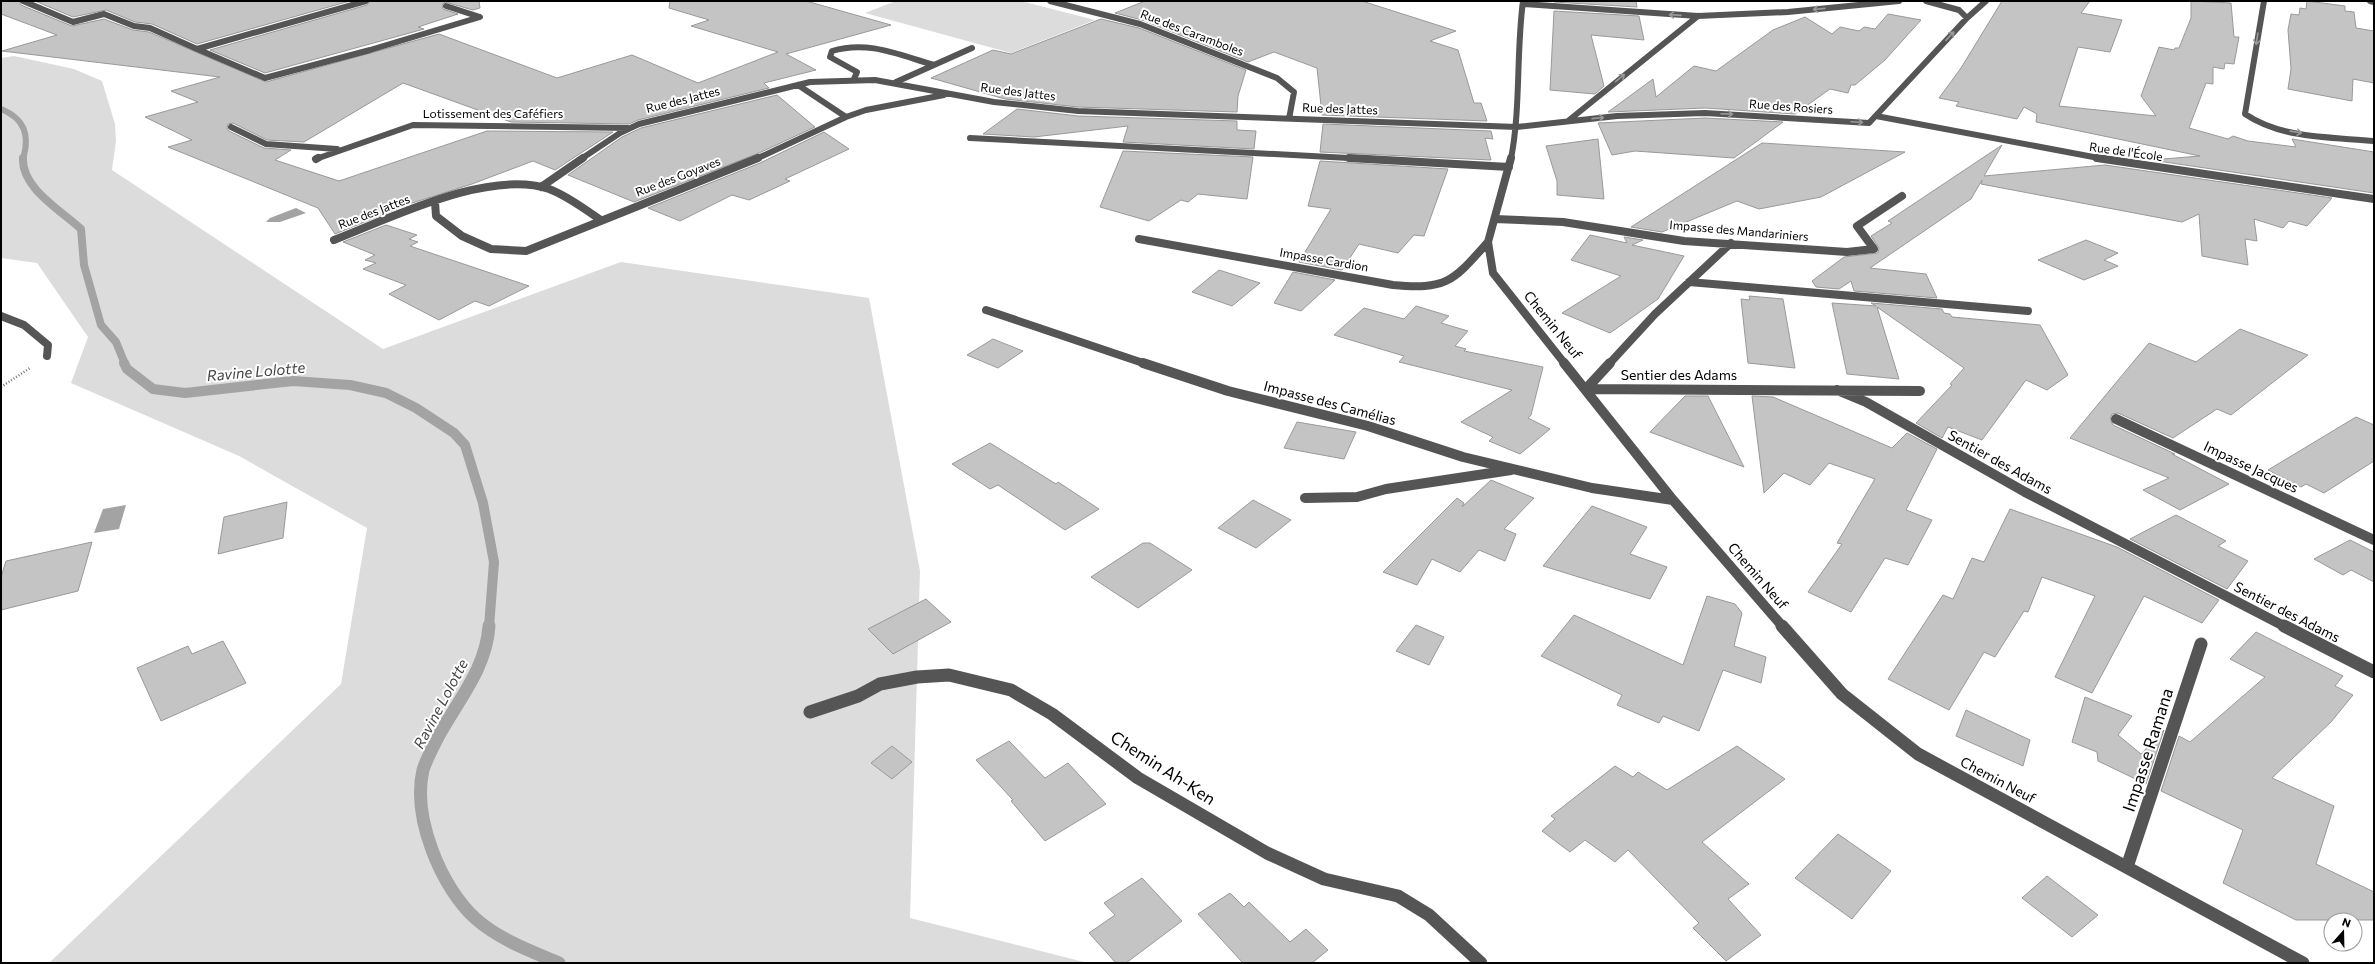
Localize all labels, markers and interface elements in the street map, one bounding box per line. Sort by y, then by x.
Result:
one-way arrow [1813,5,1826,13]
street label: Rue des Caramboles [1139,6,1246,58]
one-way arrow [1669,11,1682,19]
one-way arrow [1945,31,1954,42]
one-way arrow [2253,32,2261,45]
one-way arrow [1615,74,1626,83]
street label: Rue des Jattes [980,79,1057,104]
street label: Rue des Jattes [644,83,721,116]
street label: Rue des Rosiers [1749,96,1833,116]
street label: Rue des Jattes [1302,100,1378,117]
street label: Lotissement des Caféfiers [423,106,563,120]
one-way arrow [1720,110,1733,118]
one-way arrow [1591,114,1604,122]
one-way arrow [1850,118,1863,126]
one-way arrow [2289,128,2302,136]
street label: Rue de l'École [2089,139,2164,163]
street label: Rue des Goyaves [633,153,722,199]
street label: Rue des Jattes [336,191,412,232]
street label: Impasse des Mandariniers [1669,217,1809,243]
street label: Impasse Cardion [1279,244,1370,274]
street label: Chemin Neuf [1521,287,1586,363]
water label: Ravine Lolotte [206,358,306,384]
street label: Sentier des Adams [1621,366,1737,383]
street label: Impasse des Camélias [1262,377,1398,428]
street label: Sentier des Adams [1945,426,2055,497]
street label: Impasse Jacques [2201,437,2301,496]
street label: Chemin Neuf [1725,539,1792,613]
street label: Sentier des Adams [2231,578,2343,646]
water label: Ravine Lolotte [409,656,471,751]
street label: Impasse Ramana [2118,685,2177,814]
street label: Chemin Ah-Ken [1107,726,1220,809]
street label: Chemin Neuf [1958,753,2039,807]
north arrow [2323,912,2363,952]
text: N [2340,915,2353,930]

